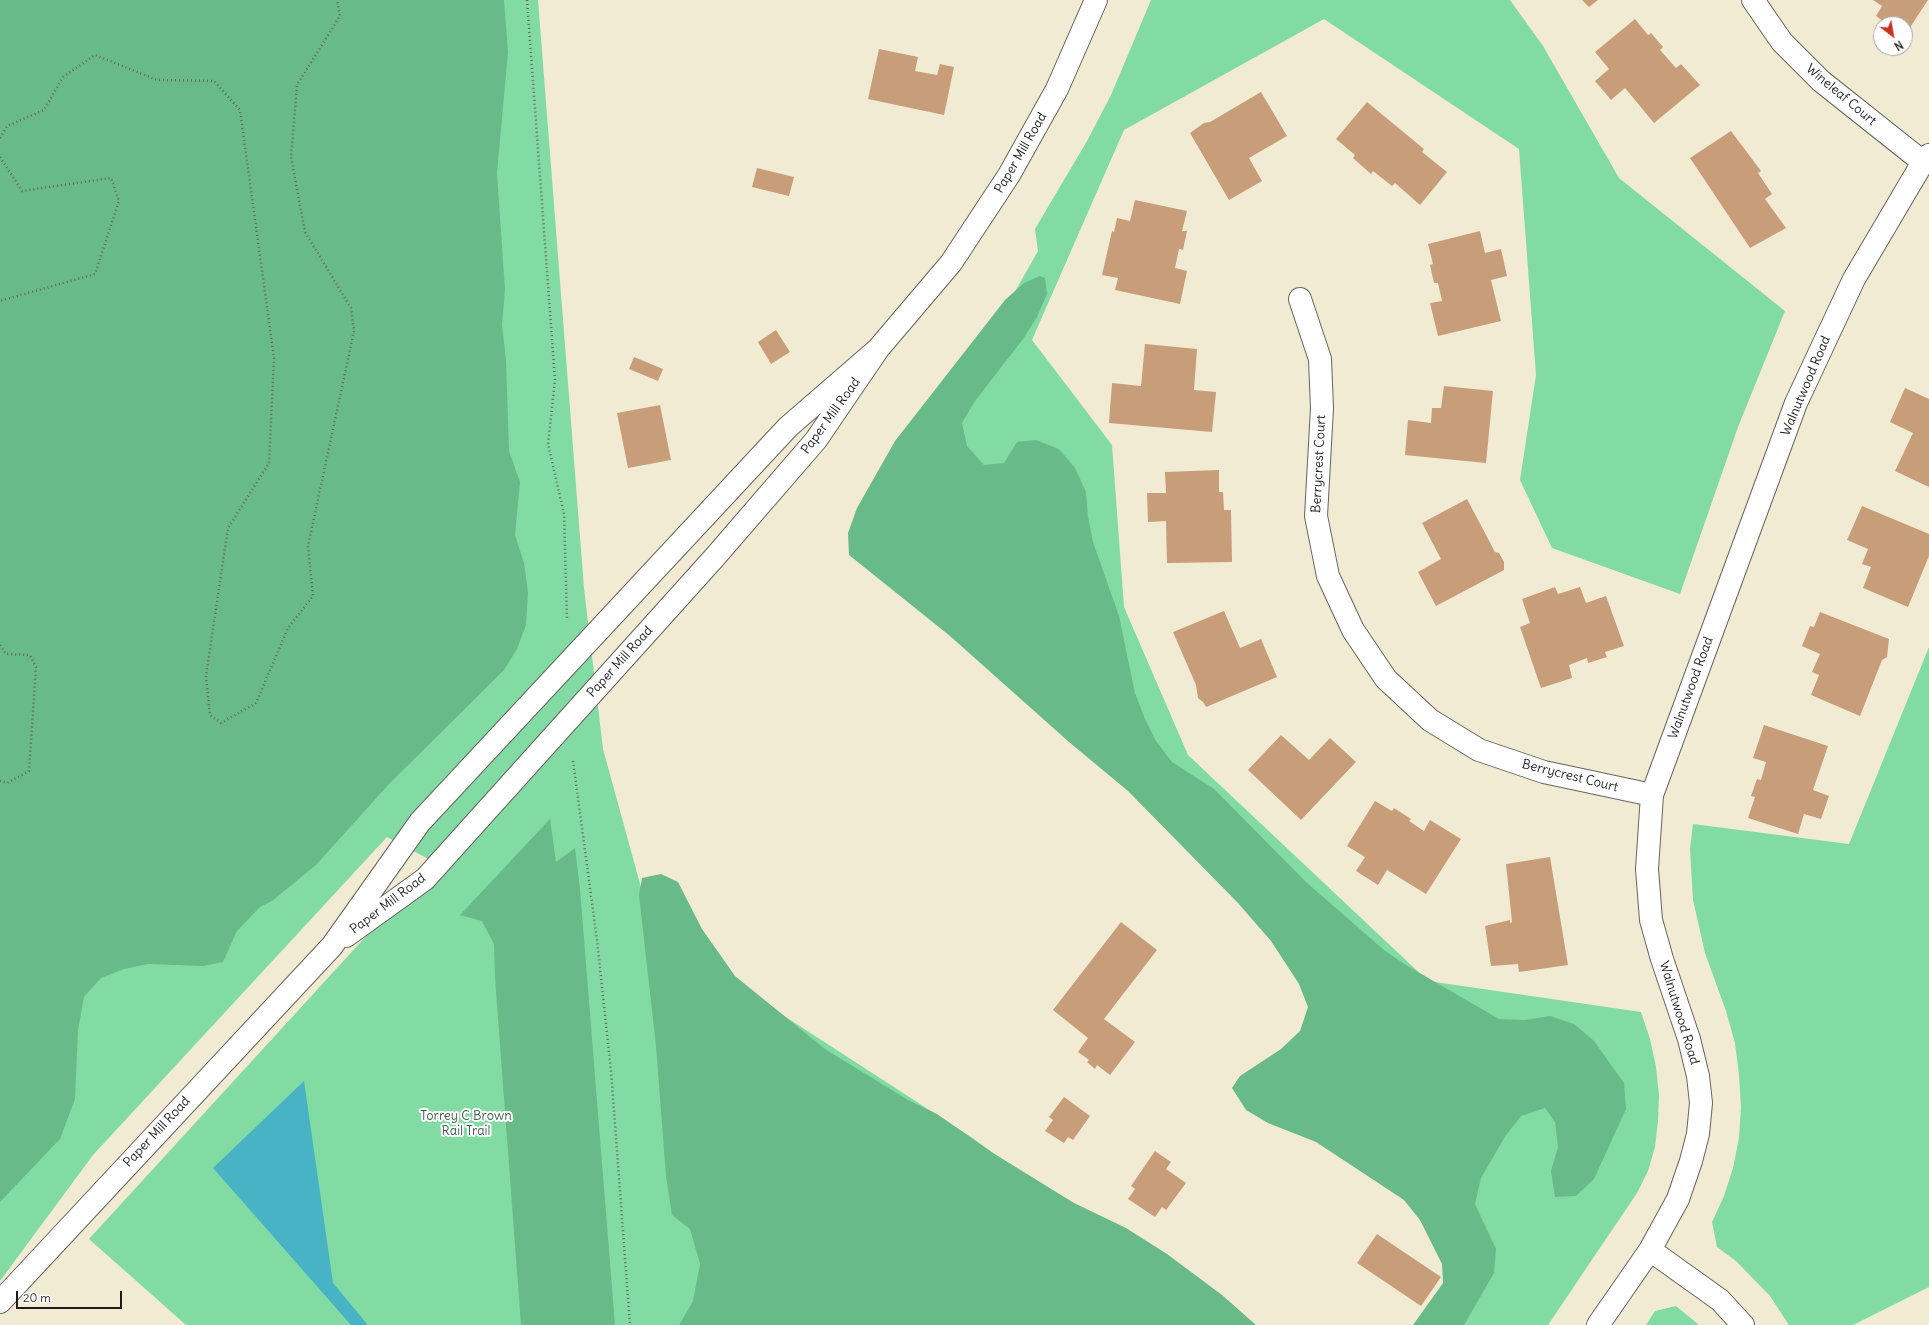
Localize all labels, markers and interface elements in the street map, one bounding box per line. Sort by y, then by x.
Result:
north arrow [1873,16,1913,56]
text: N [1892,37,1906,53]
street label: Wineleaf Court [1803,61,1879,129]
street label: Paper Mill Road [992,110,1050,196]
street label: Walnutwood Road [1778,334,1834,438]
street label: Paper Mill Road [798,375,864,457]
street label: Berrycrest Court [1309,414,1329,514]
street label: Paper Mill Road [584,623,656,701]
street label: Walnutwood Road [1665,635,1717,741]
street label: Berrycrest Court [1520,757,1620,795]
street label: Paper Mill Road [347,871,429,937]
street label: Walnutwood Road [1656,959,1702,1067]
street label: Paper Mill Road [120,1094,194,1170]
park label: Torrey C Brown Rail Trail [420,1108,512,1139]
scale bar [18,1283,124,1309]
text: 20 m [23,1290,51,1305]

